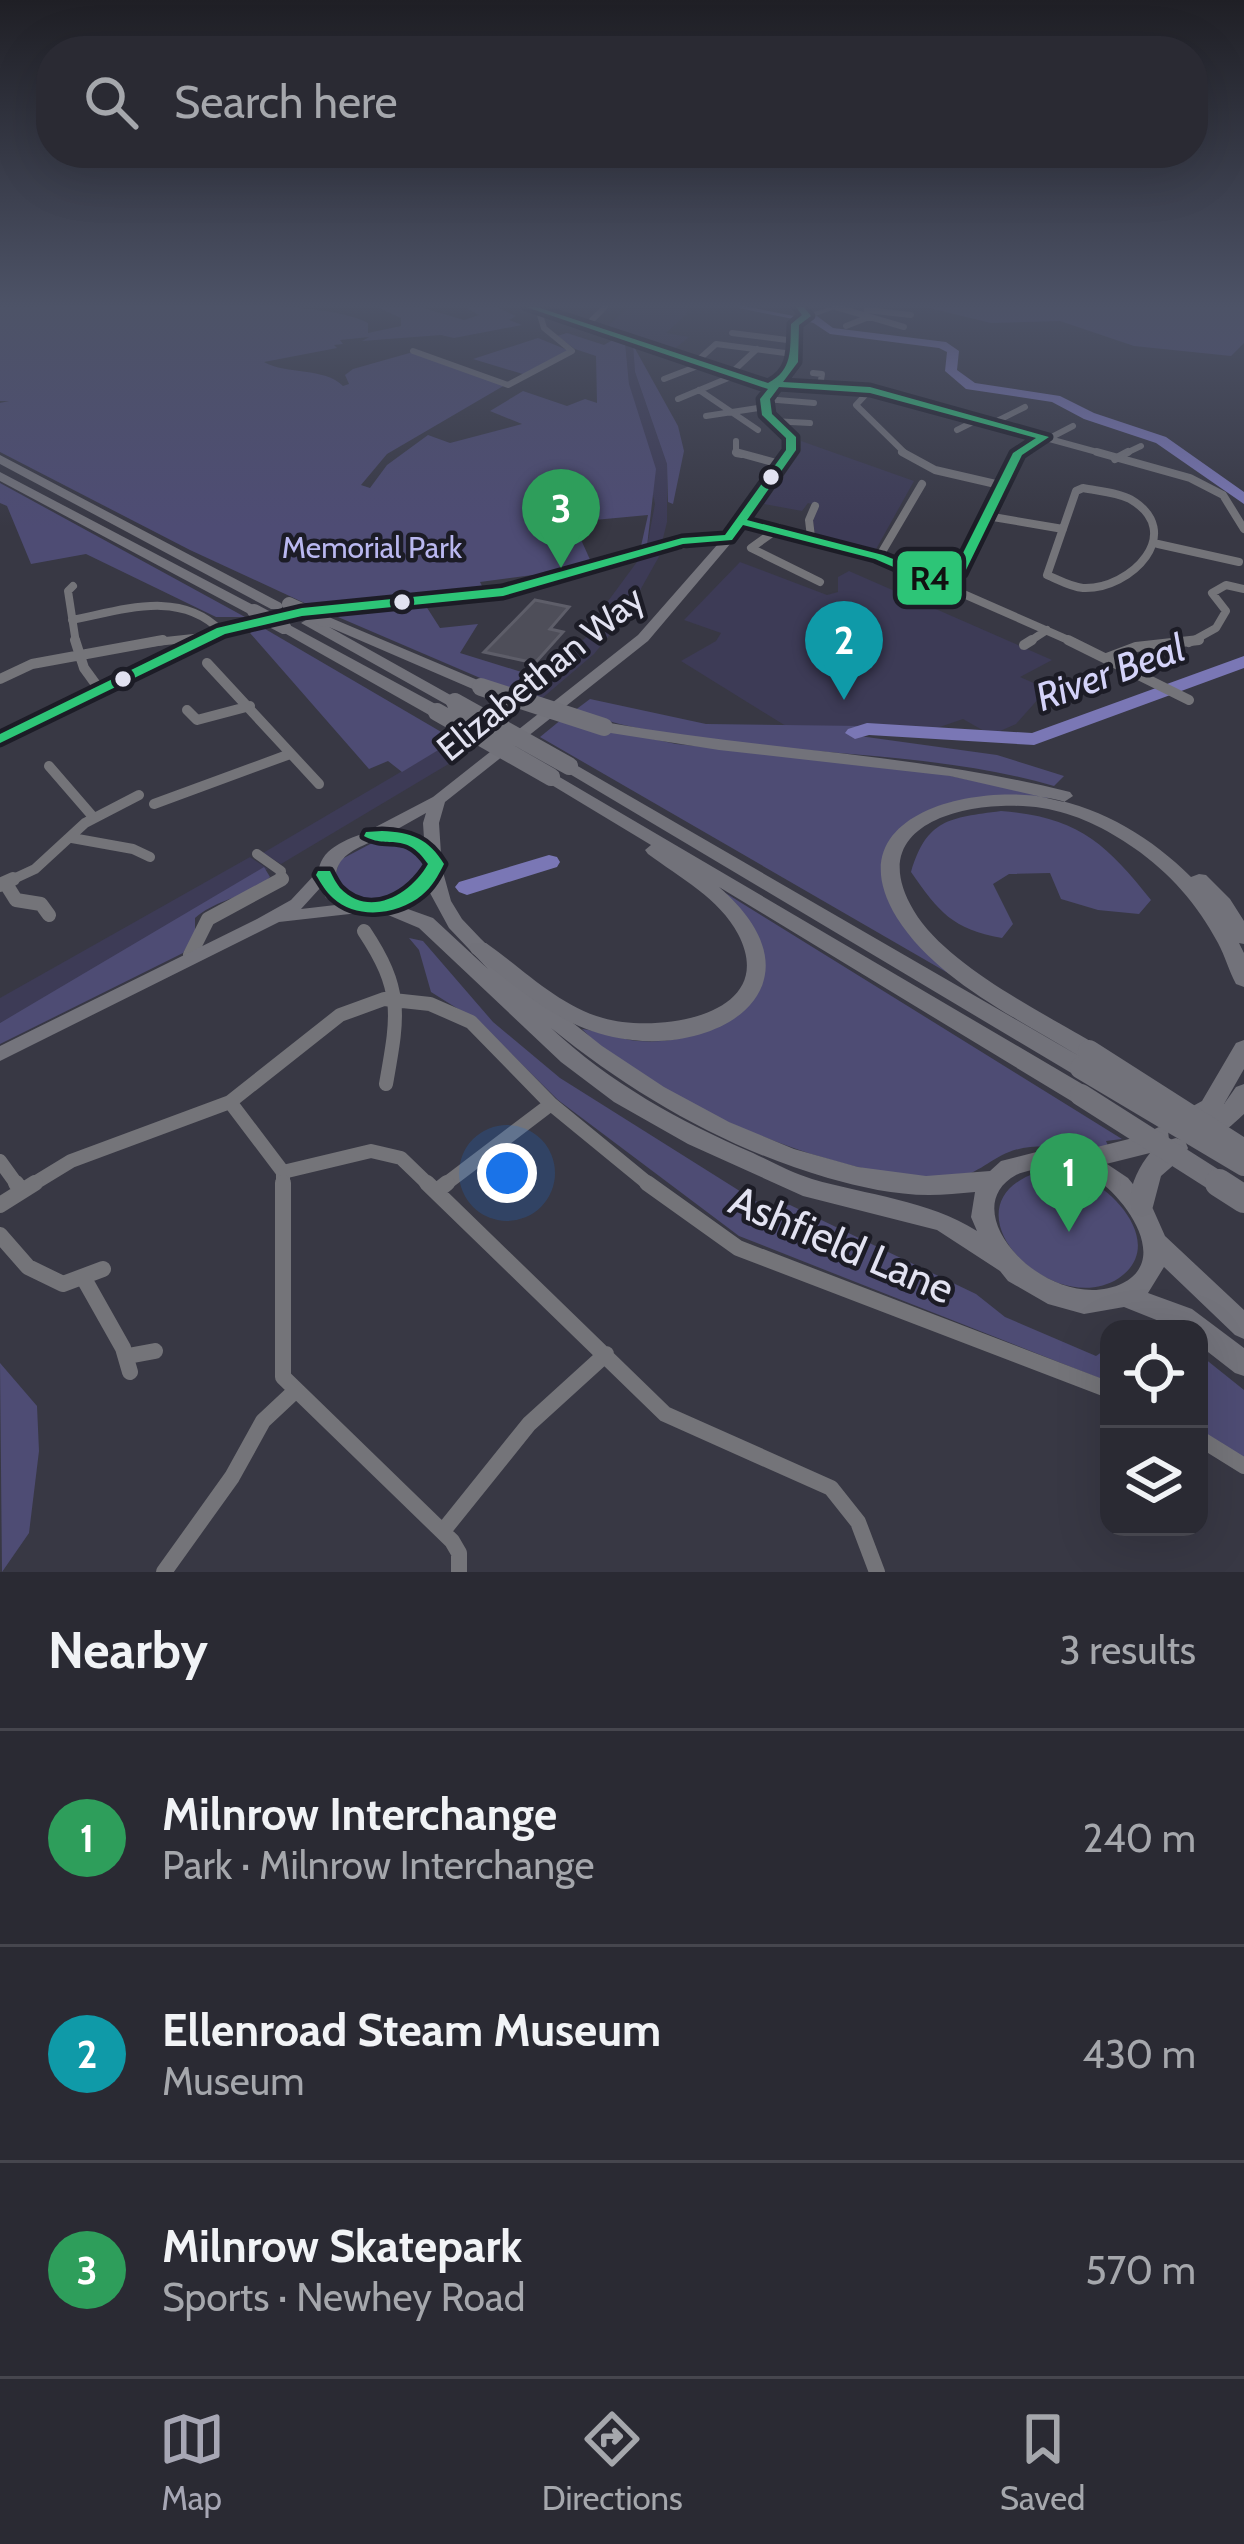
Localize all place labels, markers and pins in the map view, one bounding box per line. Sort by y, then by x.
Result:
unlabelled marker [760,466,782,488]
pin: 3 [522,469,600,568]
unlabelled marker [391,591,413,613]
pin: 2 [805,601,883,700]
unlabelled marker [112,668,134,690]
pin: 1 [1030,1133,1108,1232]

